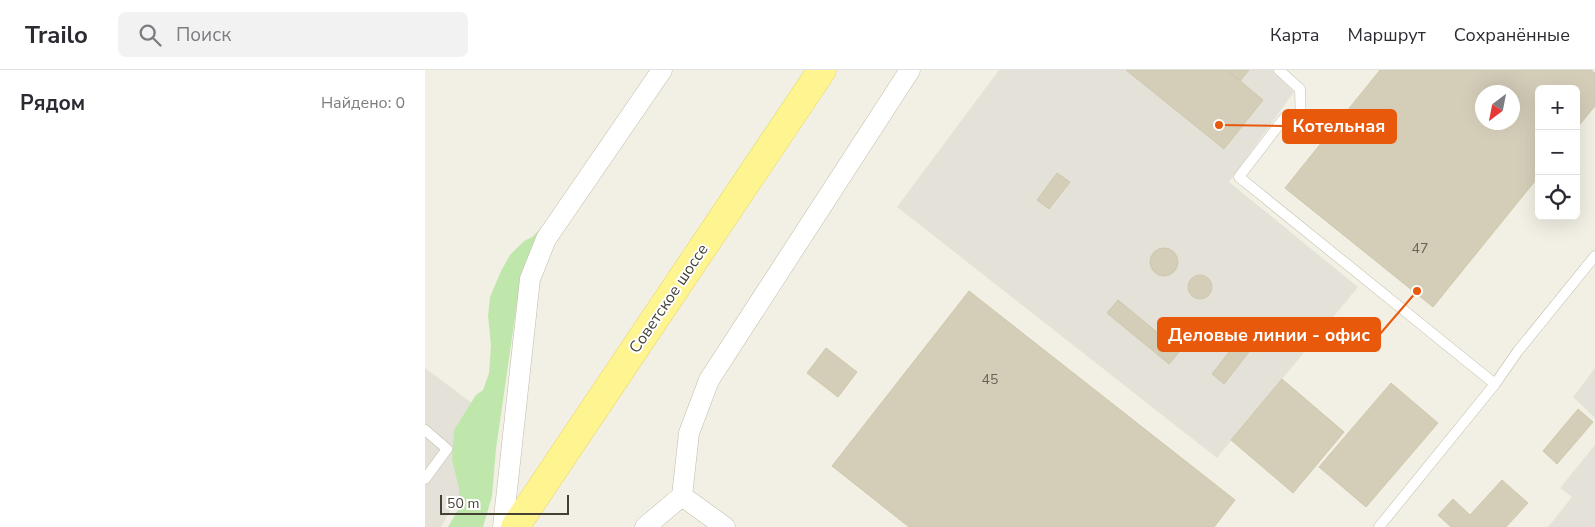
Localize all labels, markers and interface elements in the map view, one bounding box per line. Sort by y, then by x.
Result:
search box [118,12,468,57]
text: Trailo [25,19,88,51]
icon: search [136,21,164,49]
text: Поиск [176,22,231,48]
text: Карта [1270,23,1320,47]
text: Маршрут [1348,23,1426,47]
text: Сохранённые [1454,23,1570,47]
north arrow [1475,85,1520,130]
map controls [1535,85,1580,220]
button: + [1535,85,1580,130]
text: Рядом [20,89,85,117]
text: Найдено: 0 [321,92,405,114]
callout: Котельная [1283,110,1396,143]
text: Котельная [1293,114,1385,138]
button: − [1535,130,1580,175]
button: locate [1535,175,1580,220]
street label: Советское шоссе [624,239,714,358]
house number: 47 [1412,239,1428,258]
callout: Деловые линии - офис [1158,318,1380,351]
text: Деловые линии - офис [1168,323,1370,347]
house number: 45 [982,370,998,389]
scale bar [440,492,569,515]
text: 50 m [447,494,479,513]

